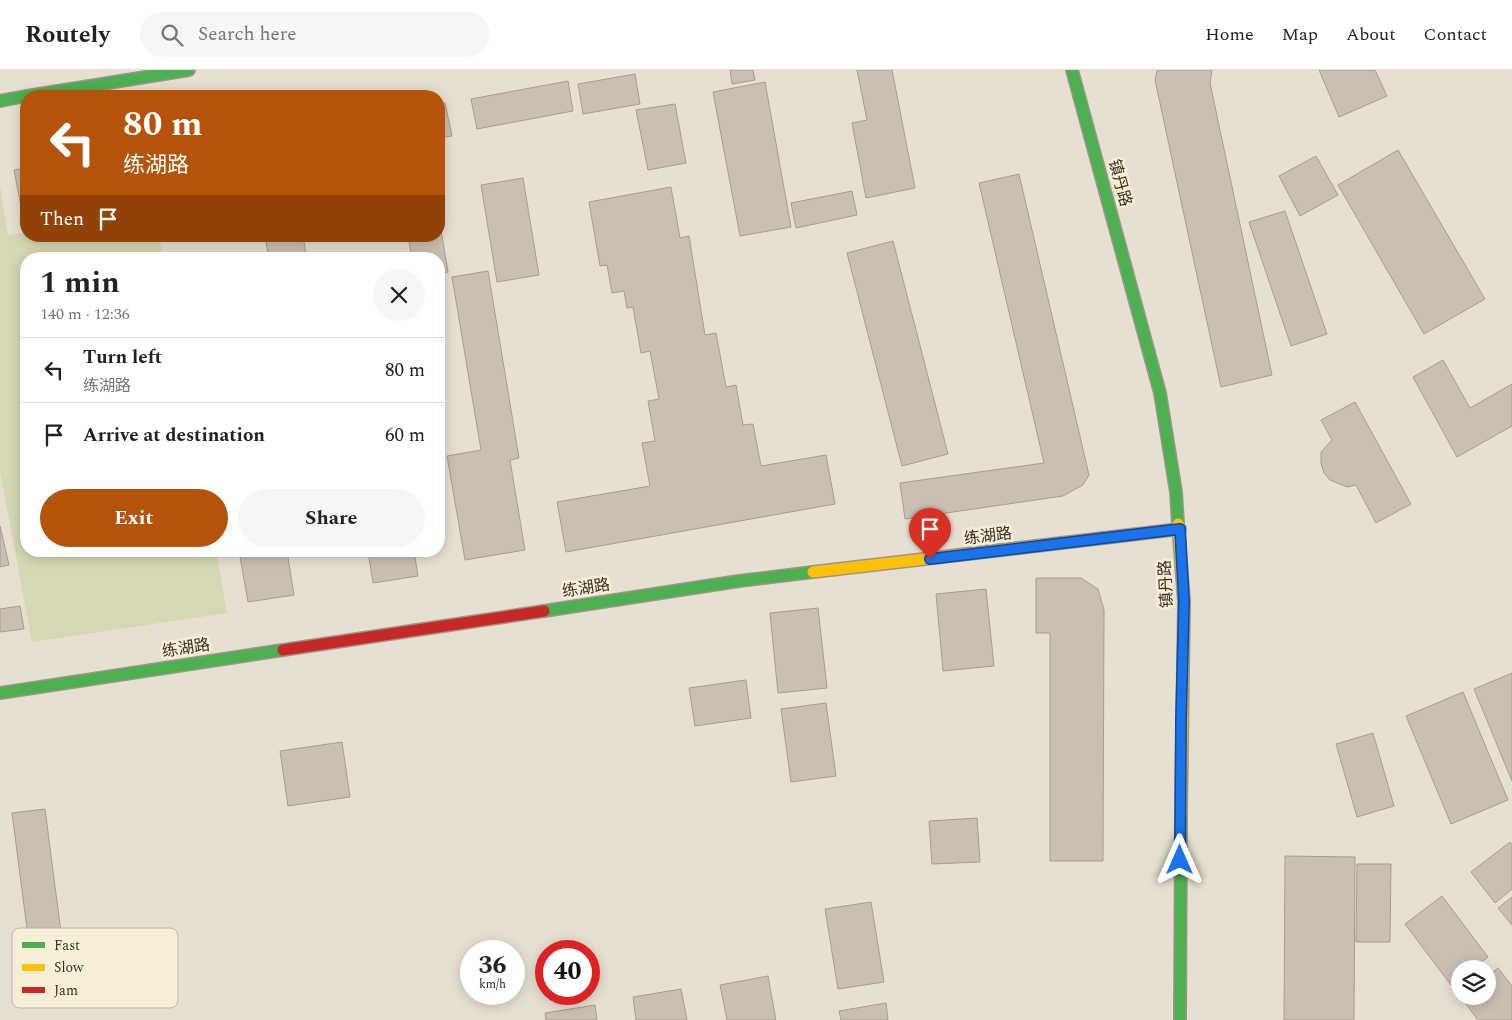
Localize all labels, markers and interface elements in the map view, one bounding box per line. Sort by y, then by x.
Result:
search box [140,12,490,57]
text: Routely [25,17,110,53]
text: Search here [198,20,296,49]
icon: search [158,21,186,49]
text: Home [1205,21,1254,48]
text: Map [1282,21,1318,48]
text: About [1346,21,1396,48]
text: Contact [1424,21,1487,48]
text: 80 m [123,98,203,151]
icon: left [40,110,105,175]
text: 练湖路 [123,149,189,182]
street label: 镇丹路 [1102,157,1138,209]
text: Then [40,205,84,234]
icon: arrive [94,205,122,233]
text: 1 min [40,260,120,306]
button: close [373,269,425,321]
text: 140 m · 12:36 [40,302,130,326]
text: Turn left [83,343,162,372]
icon: left [40,356,68,384]
text: 80 m [385,356,425,385]
text: 练湖路 [83,374,131,398]
icon: arrive [40,421,68,449]
text: Arrive at destination [83,421,265,450]
text: 60 m [385,421,425,450]
button: Exit [40,489,228,547]
button: Share [238,489,425,547]
pin [909,508,951,559]
icon: arrive [916,515,944,543]
street label: 练湖路 [963,521,1013,551]
street label: 镇丹路 [1153,559,1179,609]
street label: 练湖路 [560,572,612,604]
street label: 练湖路 [160,632,212,664]
position arrow [1153,833,1205,885]
legend [12,928,178,1008]
text: Fast [54,935,80,956]
speed limit sign: 40 [535,940,600,1005]
text: 36 [478,947,507,985]
text: Slow [54,957,84,978]
map controls [1451,960,1496,1005]
button: layers [1451,960,1496,1005]
text: km/h [479,975,506,994]
text: Jam [54,980,78,1001]

